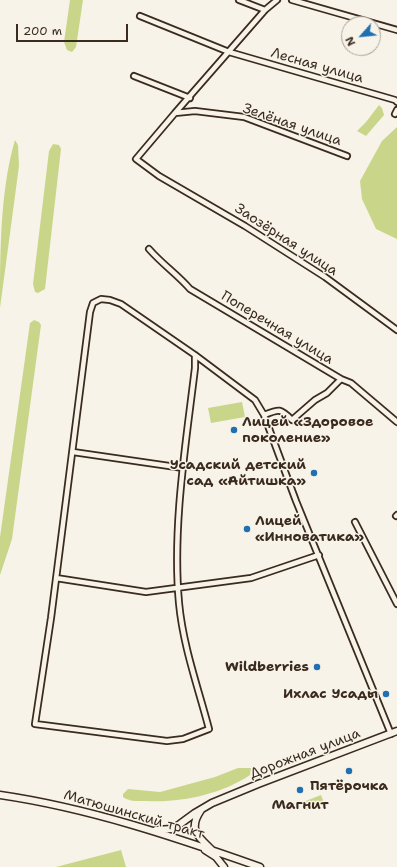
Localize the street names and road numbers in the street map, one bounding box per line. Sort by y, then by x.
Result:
street label: Лесная улица [269,45,365,87]
street label: Зелёная улица [240,100,344,150]
street label: Заозёрная улица [231,200,341,280]
street label: Поперечная улица [218,288,336,368]
street label: Дорожная улица [247,725,363,783]
street label: Матюшинский тракт [62,787,206,843]

